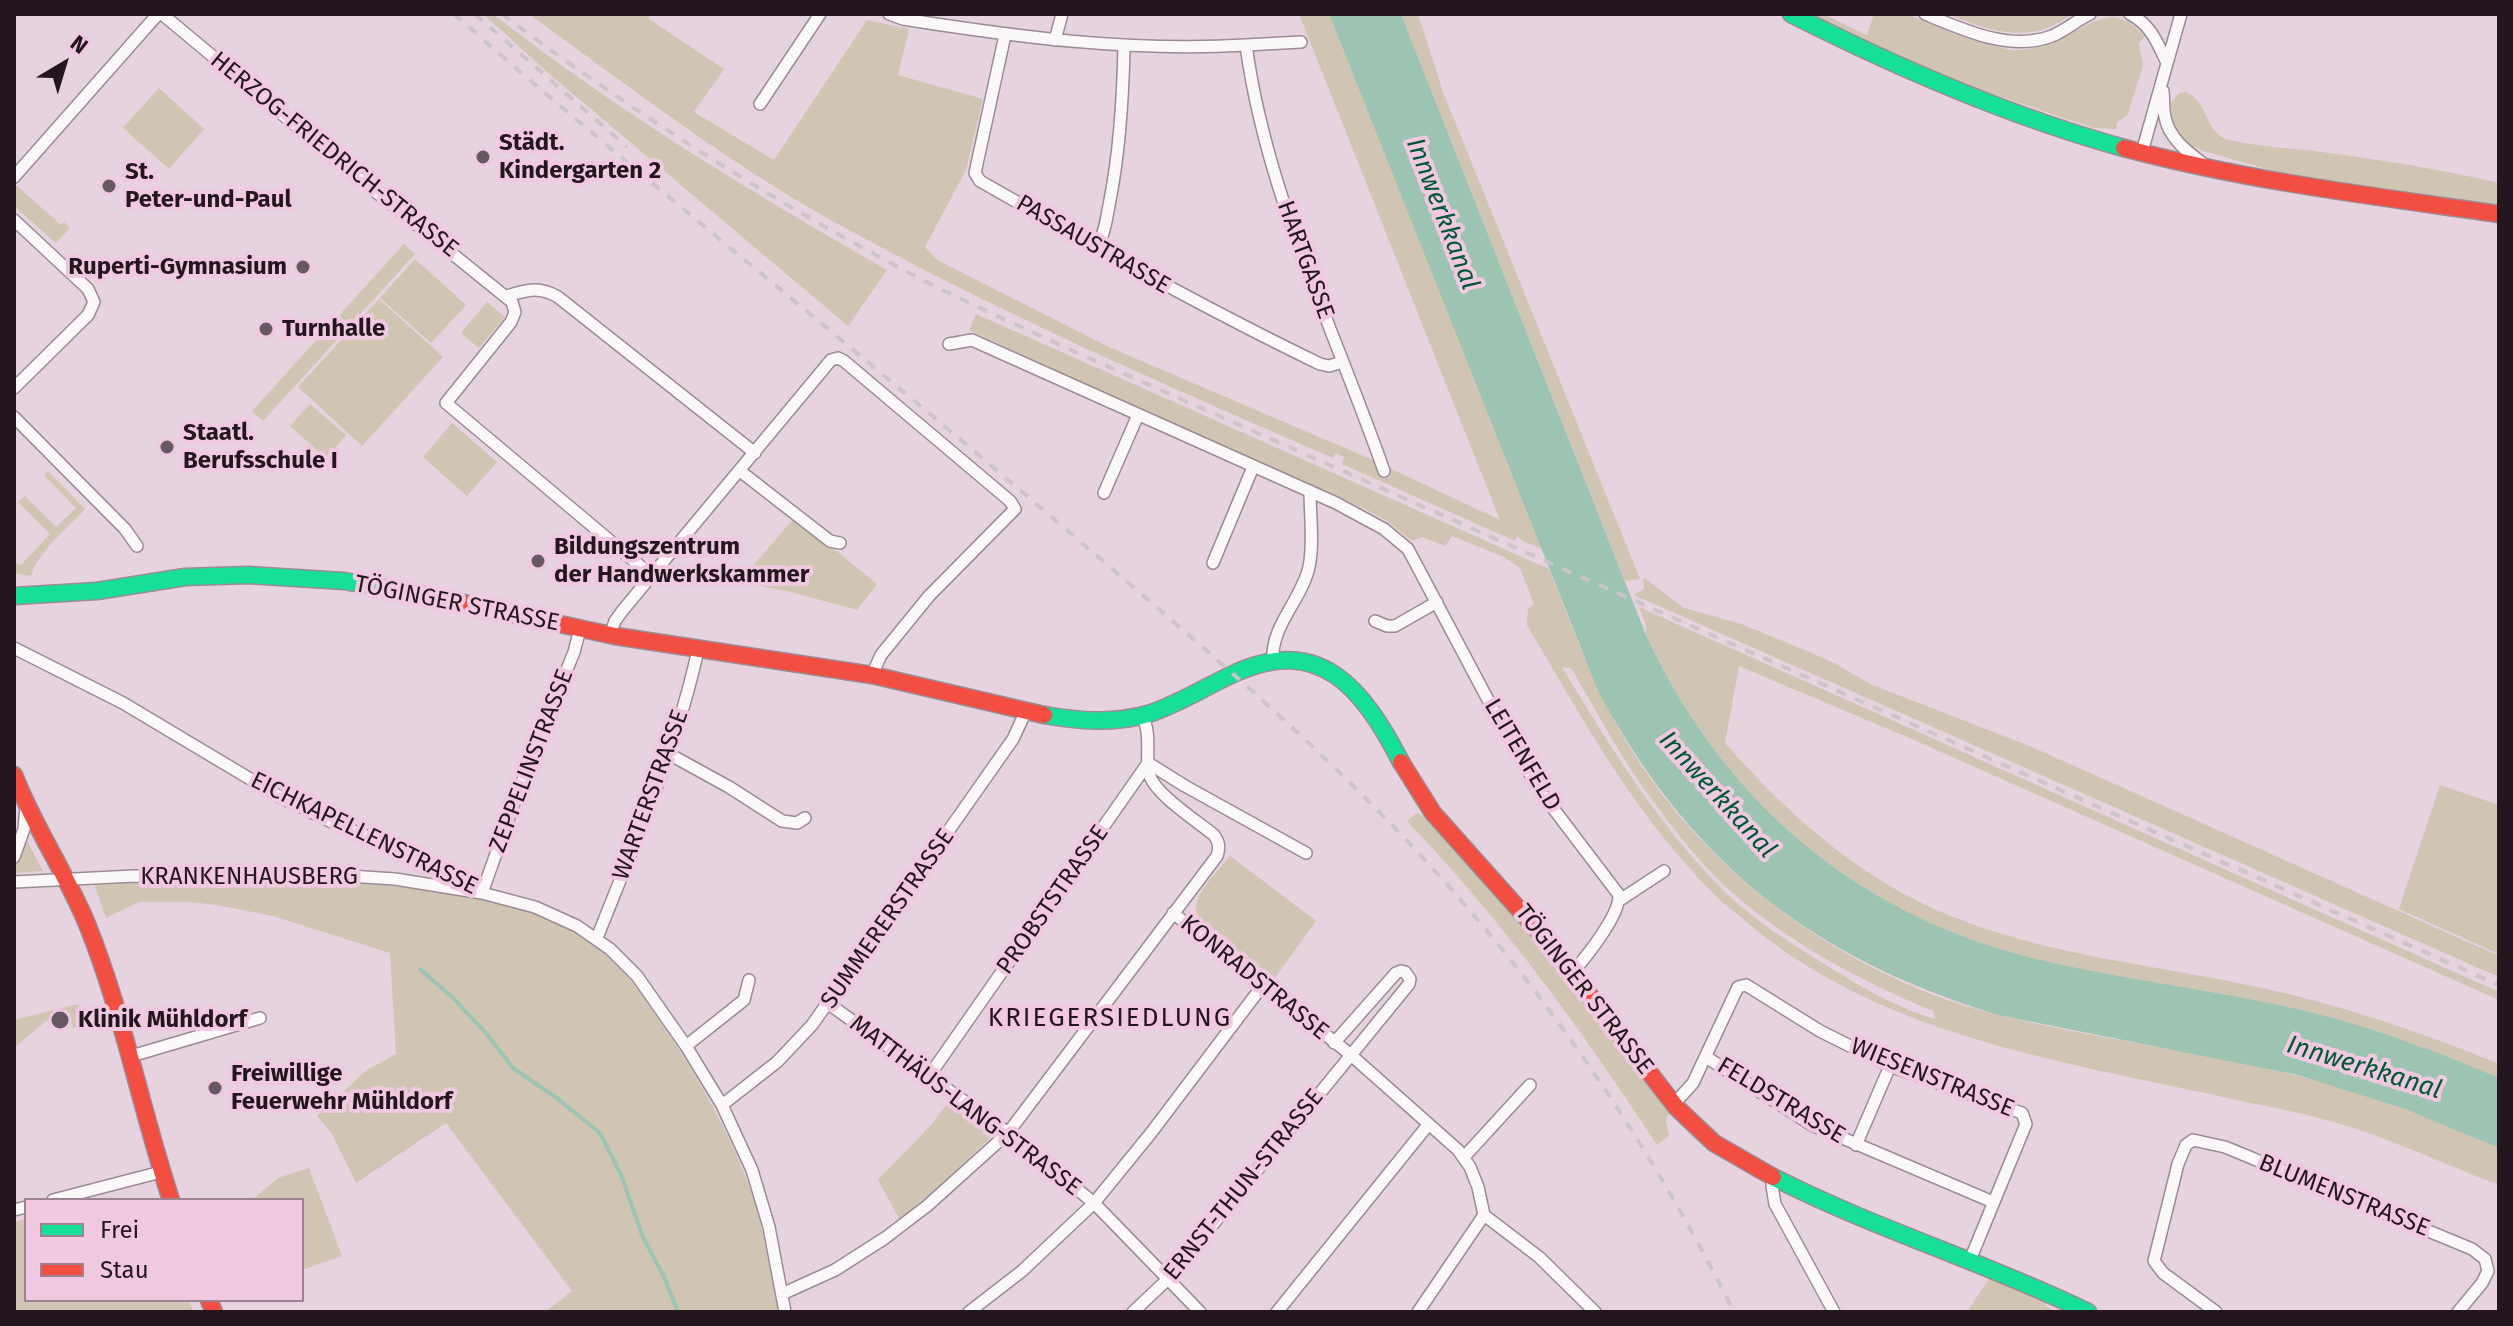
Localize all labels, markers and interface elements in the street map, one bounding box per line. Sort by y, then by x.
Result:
north arrow [24,24,104,104]
text: N [65,30,93,60]
street label: HERZOG-FRIEDRICH-STRASSE [204,46,464,264]
place label: Städt. Kindergarten 2 [499,129,661,185]
water label: Innwerkkanal [1399,134,1485,294]
marker: Städt. Kindergarten 2 [474,148,492,166]
place label: St. Peter-und-Paul [125,158,292,214]
marker: St. Peter-und-Paul [100,177,118,195]
street label: PASSAUSTRASSE [1011,189,1175,301]
street label: HARTGASSE [1270,197,1340,323]
place label: Ruperti-Gymnasium [68,253,287,281]
marker: Ruperti-Gymnasium [294,258,312,276]
place label: Turnhalle [282,315,385,343]
marker: Turnhalle [257,320,275,338]
place label: Staatl. Berufsschule I [183,419,338,475]
marker: Staatl. Berufsschule I [158,438,176,456]
place label: Bildungszentrum der Handwerkskammer [554,533,809,589]
marker: Bildungszentrum der Handwerkskammer [529,552,547,570]
street label: TÖGINGER STRASSE [352,570,562,638]
street label: ZEPPELINSTRASSE [484,666,580,856]
street label: LEITENFELD [1477,694,1567,816]
street label: WARTERSTRASSE [607,706,695,884]
water label: Innwerkkanal [1652,725,1782,865]
street label: EICHKAPELLENSTRASSE [246,766,482,902]
street label: PROBSTSTRASSE [991,820,1115,980]
street label: SUMMERERSTRASSE [815,824,961,1014]
street label: KRANKENHAUSBERG [140,863,358,891]
street label: TÖGINGER STRASSE [1509,899,1659,1081]
street label: KONRADSTRASSE [1174,909,1334,1047]
district label: KRIEGERSIEDLUNG [988,1003,1232,1035]
place label: Klinik Mühldorf [78,1006,247,1034]
marker: Klinik Mühldorf [49,1009,71,1031]
street label: MATTHÄUS-LANG-STRASSE [844,1010,1086,1202]
water label: Innwerkkanal [2283,1030,2445,1106]
street label: WIESENSTRASSE [1846,1032,2018,1124]
street label: FELDSTRASSE [1712,1052,1850,1150]
place label: Freiwillige Feuerwehr Mühldorf [231,1060,452,1116]
marker: Freiwillige Feuerwehr Mühldorf [206,1079,224,1097]
street label: ERNST-THUN-STRASSE [1158,1084,1330,1286]
street label: BLUMENSTRASSE [2254,1149,2434,1243]
legend [24,1198,304,1302]
text: Frei [100,1216,139,1244]
text: Stau [100,1256,149,1284]

